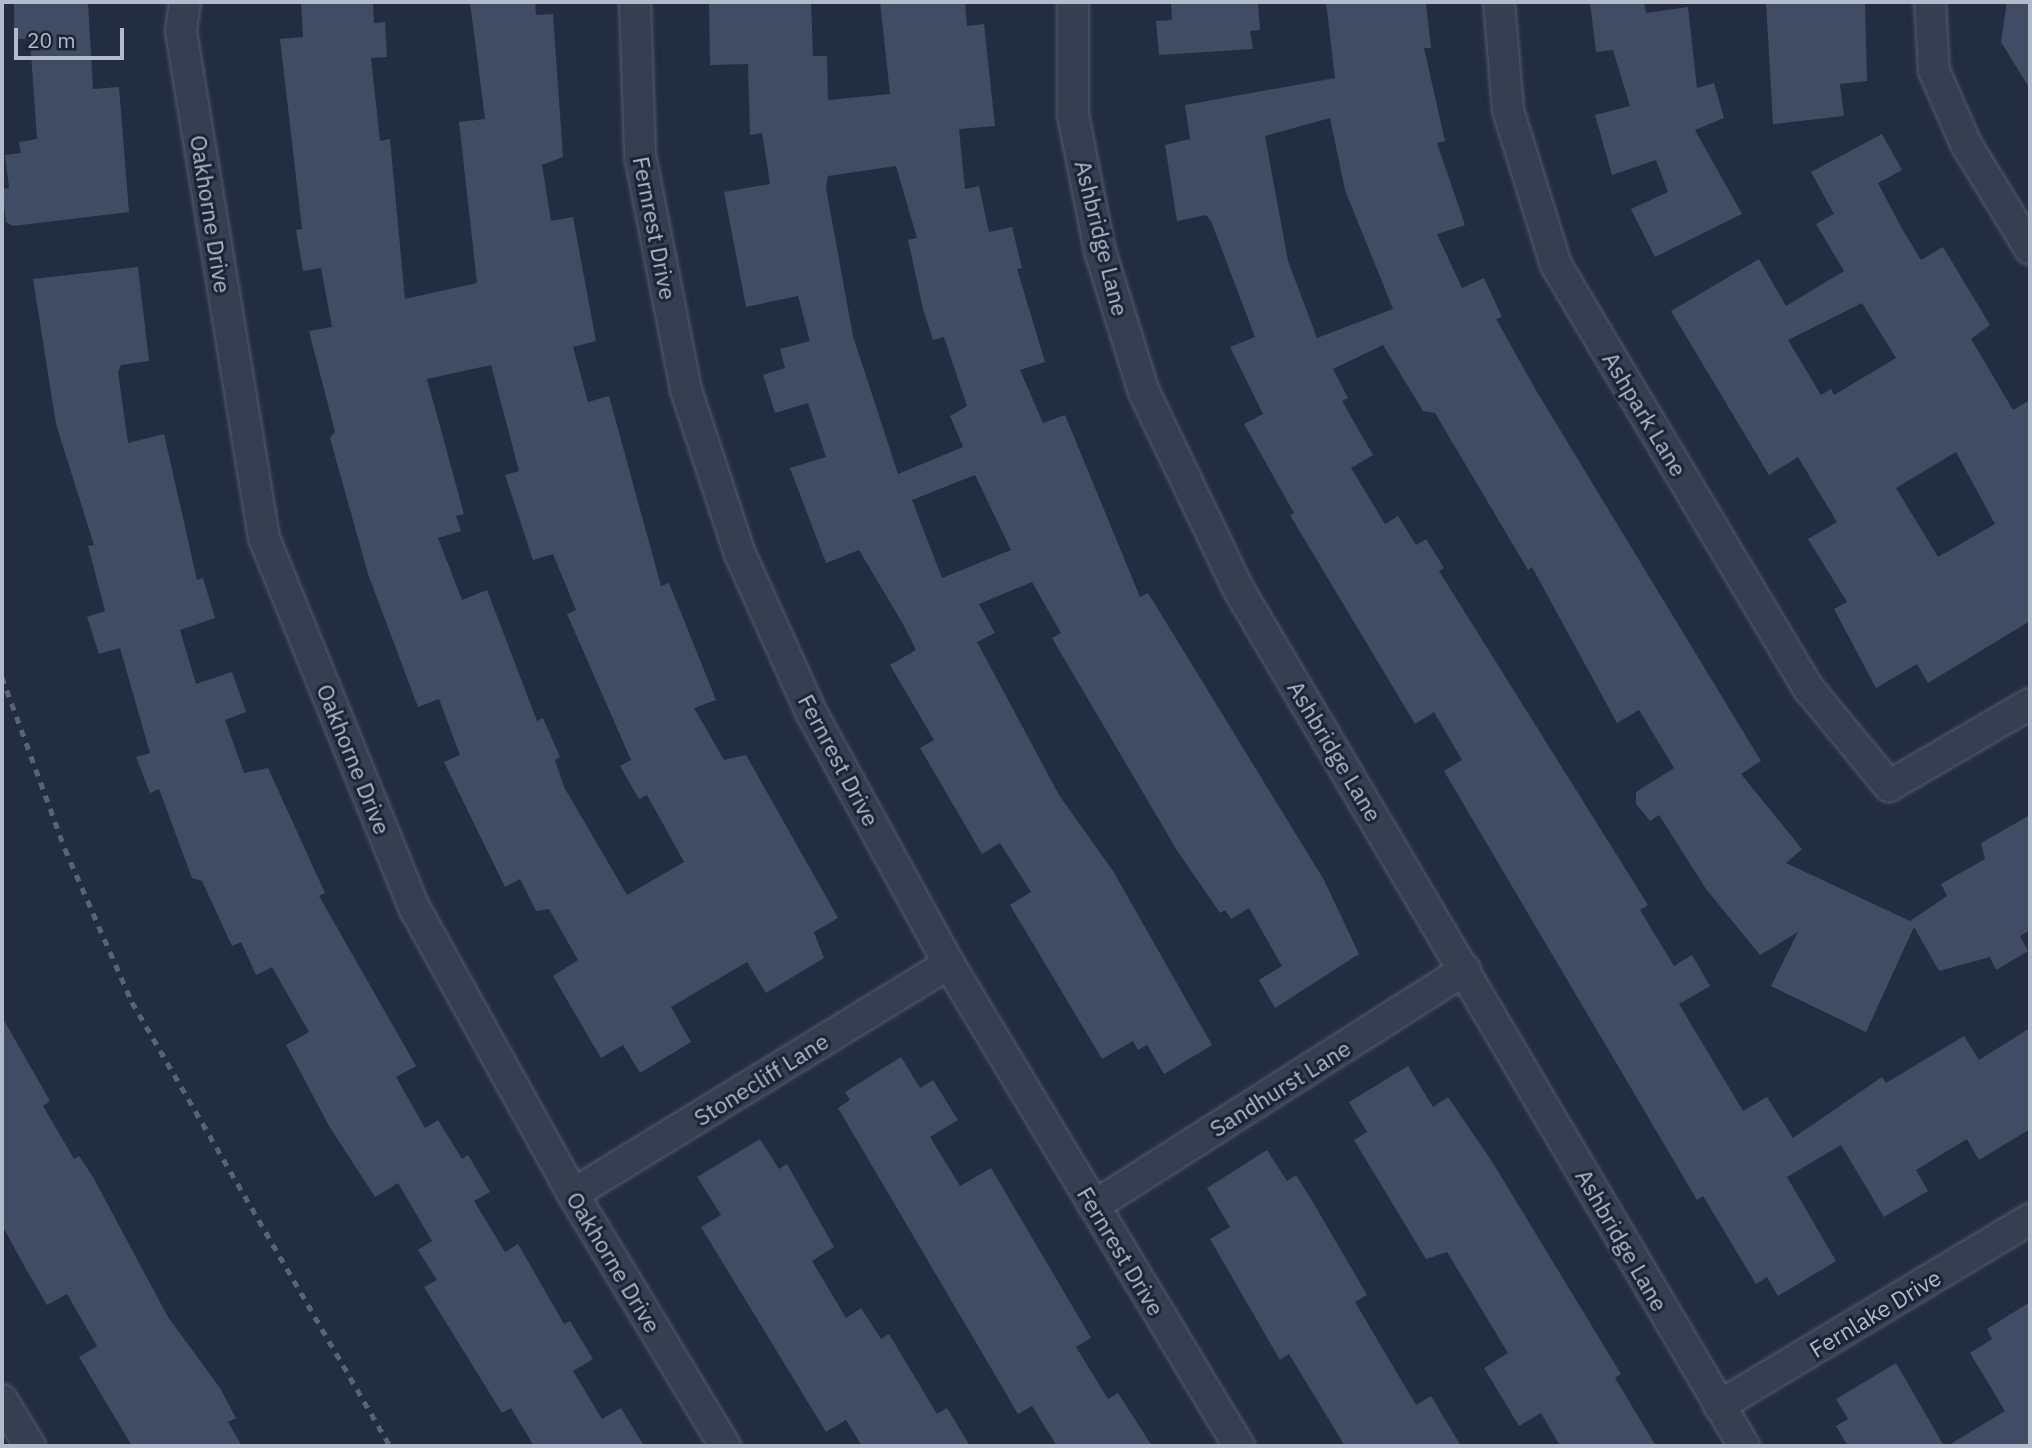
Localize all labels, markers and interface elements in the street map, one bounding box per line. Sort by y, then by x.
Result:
scale bar [18,14,128,58]
text: 20 m [27,26,76,54]
street label: Oakhorne Drive [185,133,237,295]
street label: Fernrest Drive [628,154,682,302]
street label: Ashbridge Lane [1069,157,1135,319]
street label: Ashpark Lane [1597,347,1693,481]
street label: Ashbridge Lane [1282,676,1388,826]
street label: Oakhorne Drive [311,680,397,838]
street label: Fernrest Drive [793,689,885,831]
street label: Stonecliff Lane [689,1027,833,1131]
street label: Sandhurst Lane [1205,1034,1355,1142]
street label: Ashbridge Lane [1570,1164,1674,1316]
street label: Fernrest Drive [1072,1182,1170,1320]
street label: Oakhorne Drive [561,1187,667,1337]
street label: Fernlake Drive [1804,1263,1946,1363]

